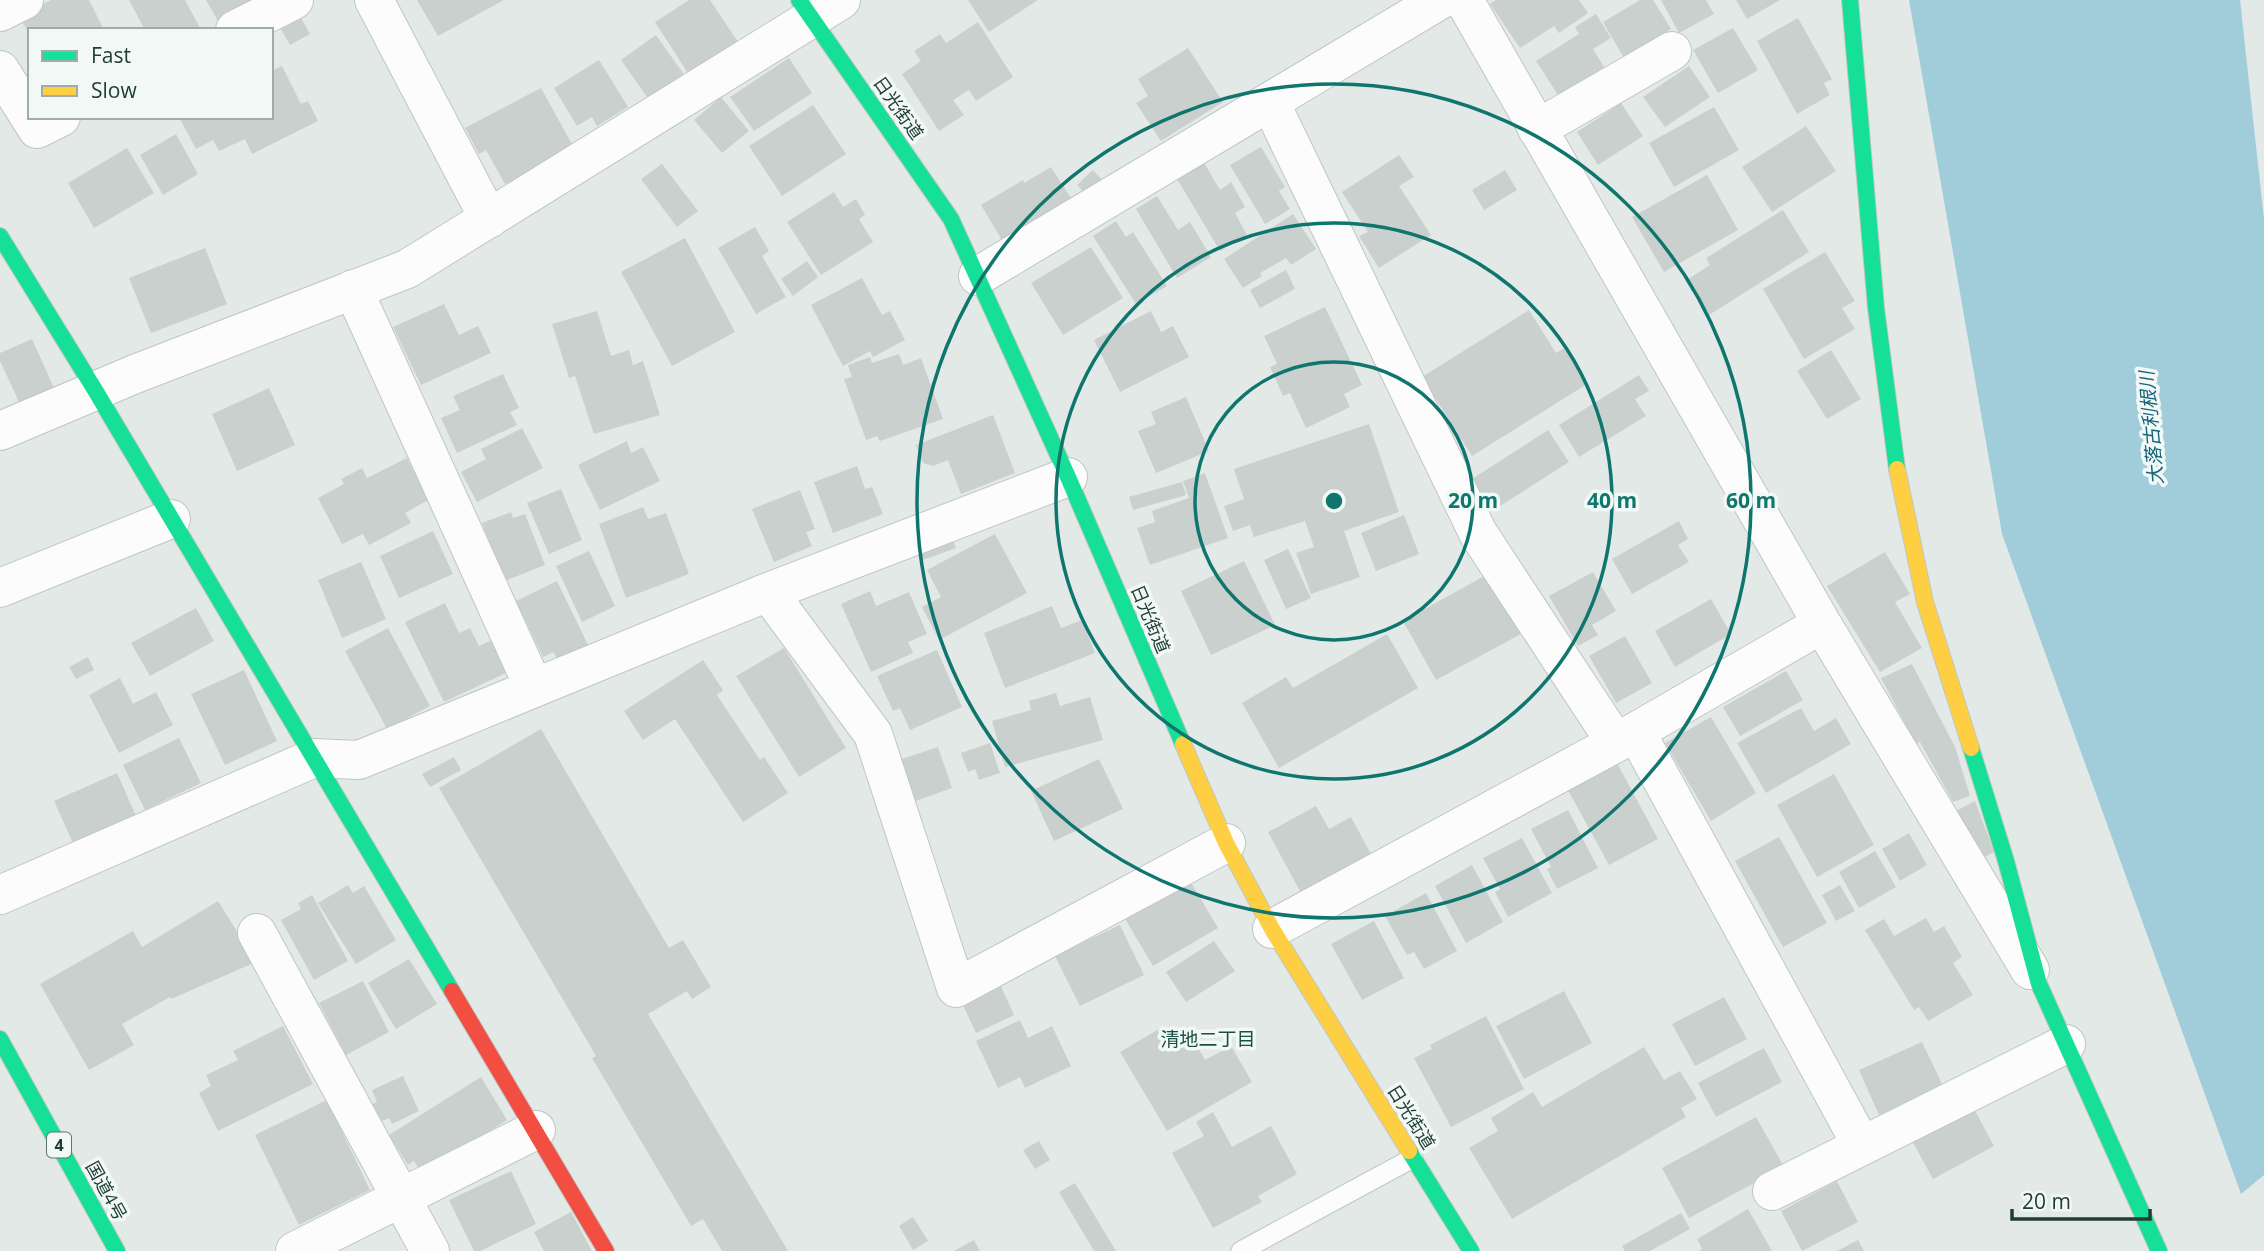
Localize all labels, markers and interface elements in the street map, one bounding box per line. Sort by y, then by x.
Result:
legend [28,28,273,119]
text: Fast [91,41,131,69]
street label: 日光街道 [868,71,929,144]
text: Slow [91,76,137,104]
water label: 大落古利根川 [2133,368,2169,486]
text: 20 m [1448,486,1498,514]
text: 40 m [1587,486,1637,514]
text: 60 m [1726,486,1776,514]
centre of rings [1322,489,1346,513]
street label: 日光街道 [1126,581,1176,656]
district label: 清地二丁目 [1160,1026,1256,1052]
street label: 日光街道 [1383,1080,1441,1153]
road number: 4 [47,1133,71,1158]
street label: 国道4号 [81,1157,133,1224]
scale bar [2012,1178,2150,1222]
text: 20 m [2022,1187,2071,1215]

